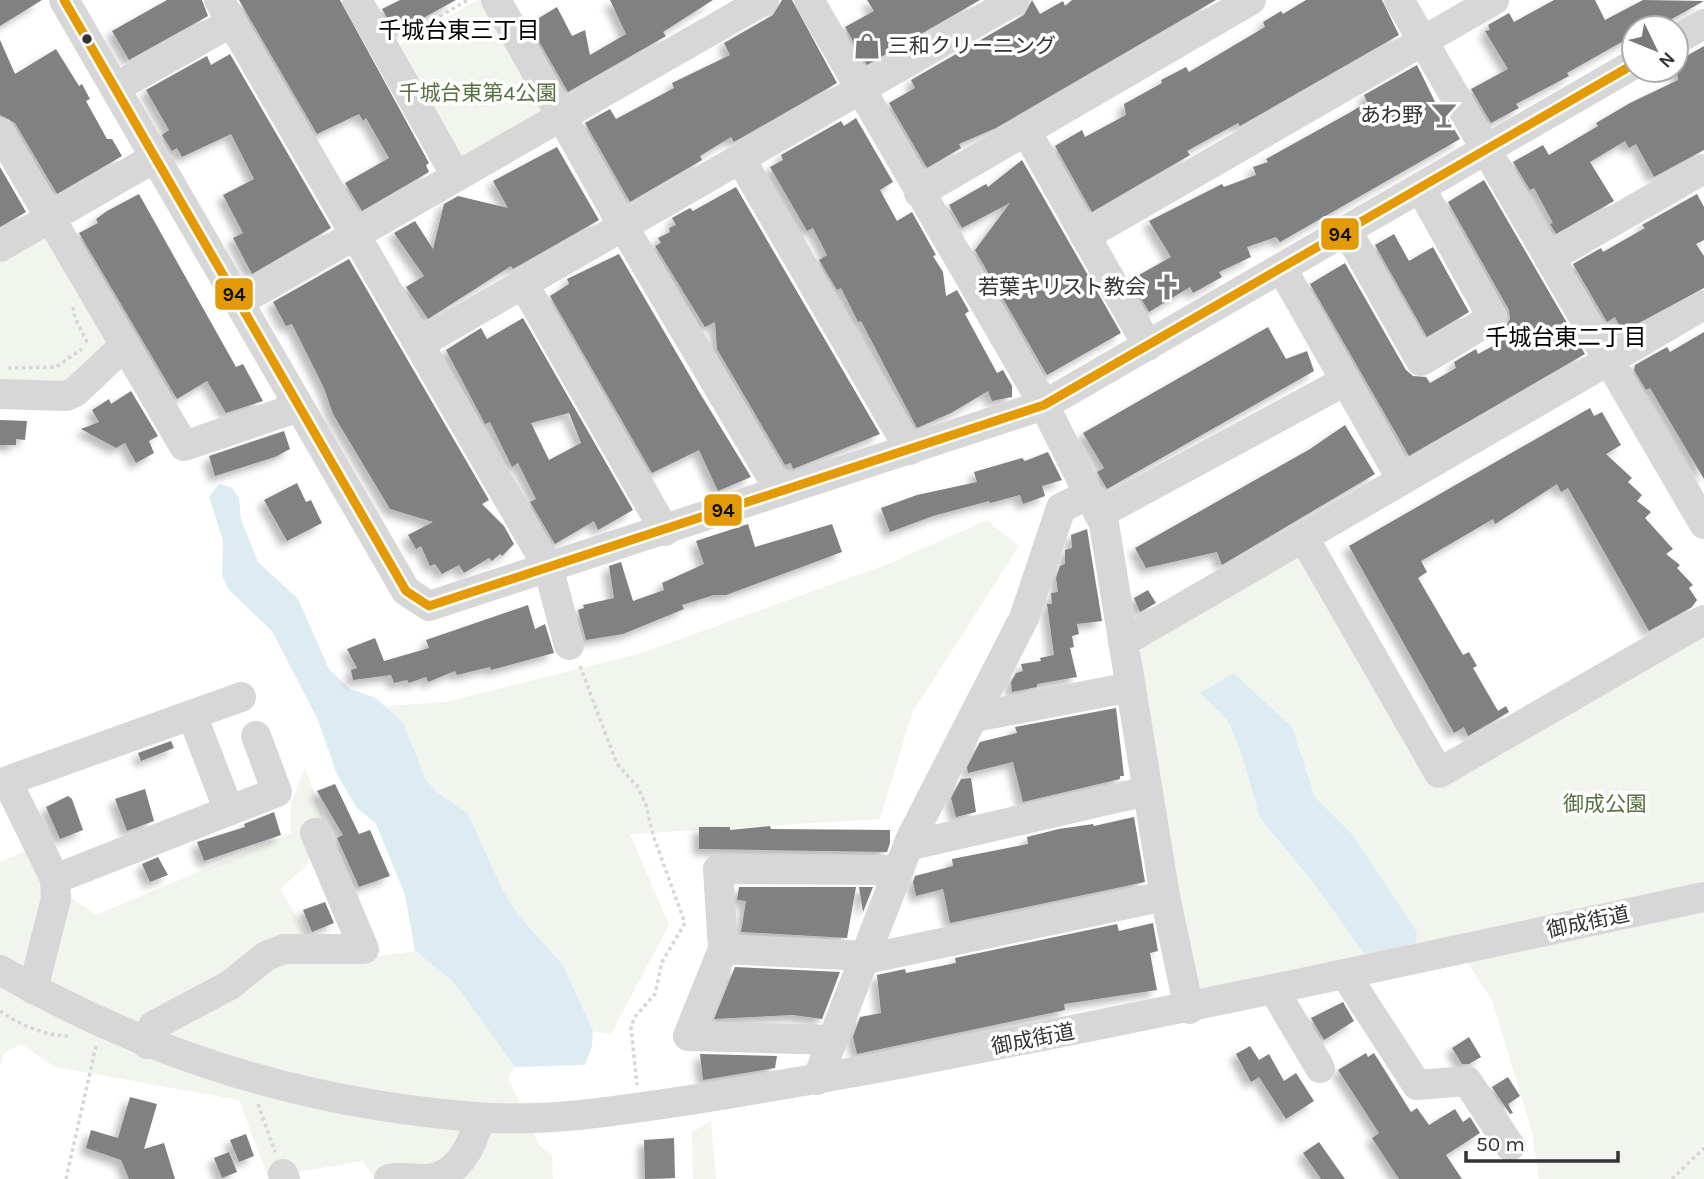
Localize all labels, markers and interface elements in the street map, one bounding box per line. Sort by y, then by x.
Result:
north arrow [1620,14,1690,84]
district label: 千城台東三丁目 [379,17,540,44]
shop icon: 三和クリーニング [852,31,882,61]
unlabelled marker [80,32,94,46]
place label: 三和クリーニング [888,34,1056,58]
text: N [1654,47,1679,72]
park label: 千城台東第4公園 [399,81,557,105]
bar icon: あわ野 [1429,100,1459,130]
place label: あわ野 [1360,103,1423,127]
line badge: 94 [1320,217,1360,251]
text: 94 [1329,224,1352,246]
church icon: 若葉キリスト教会 [1152,272,1182,302]
place label: 若葉キリスト教会 [978,275,1146,299]
line badge: 94 [214,277,254,311]
text: 94 [223,284,246,306]
district label: 千城台東二丁目 [1486,324,1647,351]
line badge: 94 [703,493,743,527]
text: 94 [712,500,735,522]
park label: 御成公園 [1563,792,1647,816]
street label: 御成街道 [1544,902,1632,942]
street label: 御成街道 [989,1019,1077,1059]
scale bar [1466,1120,1618,1164]
text: 50 m [1476,1132,1525,1156]

